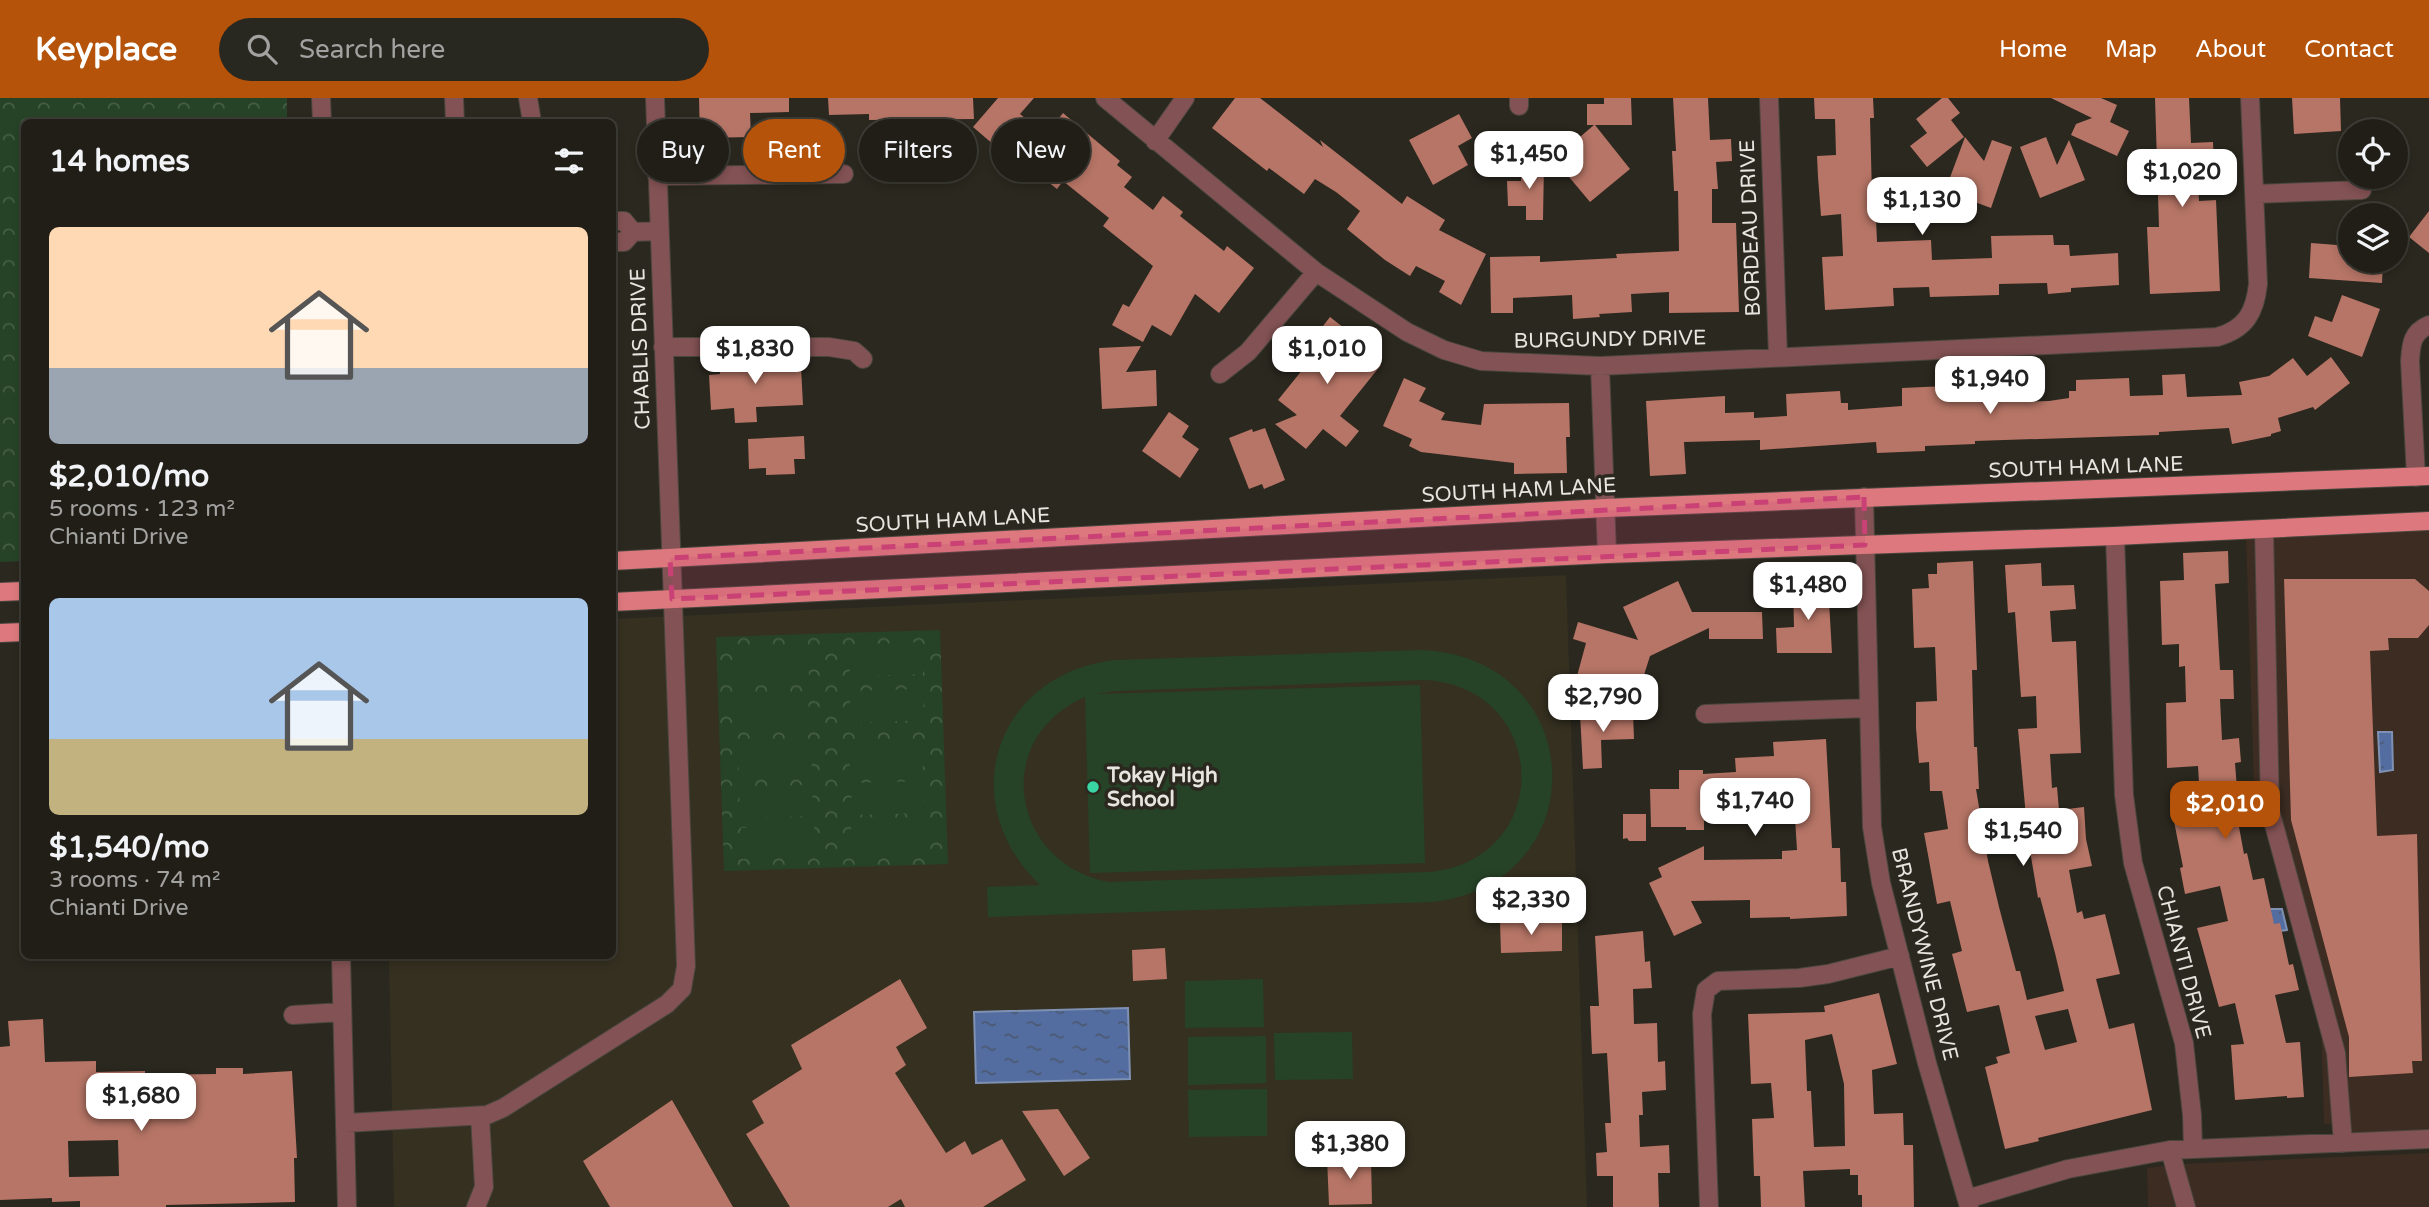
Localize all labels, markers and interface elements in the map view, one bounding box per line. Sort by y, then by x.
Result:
search box [219,18,709,81]
text: Keyplace [35,30,177,69]
icon: search [243,30,281,68]
text: Search here [299,34,445,65]
text: Home [1999,35,2067,64]
text: Map [2105,35,2157,64]
text: About [2195,35,2266,64]
text: Contact [2304,35,2394,64]
chip: Buy [637,119,729,182]
chip: Rent [743,119,845,182]
chip: Filters [859,119,977,182]
chip: New [991,119,1090,182]
map controls [2338,119,2408,273]
button: locate [2338,119,2408,189]
pin: $1,450 [1472,132,1586,191]
street label: BORDEAU DRIVE [1735,139,1766,317]
text: $1,450 [1490,140,1568,168]
icon: filters [550,142,588,180]
text: 14 homes [49,143,190,180]
pin: $1,020 [2125,150,2239,209]
text: $1,020 [2143,158,2221,186]
pin: $1,130 [1865,178,1979,237]
text: $1,130 [1883,186,1961,214]
button: layers [2338,203,2408,273]
street label: CHABLIS DRIVE [625,268,656,430]
icon: home [256,272,382,398]
street label: BURGUNDY DRIVE [1513,325,1707,354]
pin: $1,830 [698,327,812,386]
pin: $1,010 [1270,327,1384,386]
text: $1,830 [716,335,794,363]
text: $1,010 [1288,335,1366,363]
pin: $1,940 [1933,356,2047,416]
text: $1,940 [1951,365,2029,393]
street label: SOUTH HAM LANE [1988,452,2184,483]
text: $2,010/mo [49,458,209,495]
street label: SOUTH HAM LANE [1421,473,1617,508]
text: 5 rooms · 123 m² [49,495,235,523]
street label: SOUTH HAM LANE [855,503,1051,538]
text: Chianti Drive [49,523,189,551]
pin: $1,480 [1751,562,1865,622]
text: $1,480 [1769,571,1847,599]
icon: home [256,643,382,769]
pin: $2,790 [1546,674,1660,734]
text: $2,790 [1564,683,1642,711]
place label: Tokay High School [1106,763,1218,812]
pin: $1,740 [1698,778,1812,838]
marker: Tokay High School [1085,779,1101,795]
pin: $2,010 [2168,782,2282,841]
text: $1,740 [1716,787,1794,815]
text: $2,010 [2186,790,2264,818]
pin: $1,540 [1966,808,2080,868]
text: $1,540 [1984,817,2062,845]
text: $1,540/mo [49,829,209,866]
street label: BRANDYWINE DRIVE [1886,845,1963,1063]
text: 3 rooms · 74 m² [49,866,220,894]
pin: $2,330 [1474,878,1588,937]
street label: CHIANTI DRIVE [2151,883,2216,1042]
text: $2,330 [1492,886,1570,914]
text: Chianti Drive [49,894,189,922]
pin: $1,680 [84,1074,198,1133]
text: $1,680 [102,1082,180,1110]
pin: $1,380 [1293,1122,1407,1181]
text: $1,380 [1311,1130,1389,1158]

